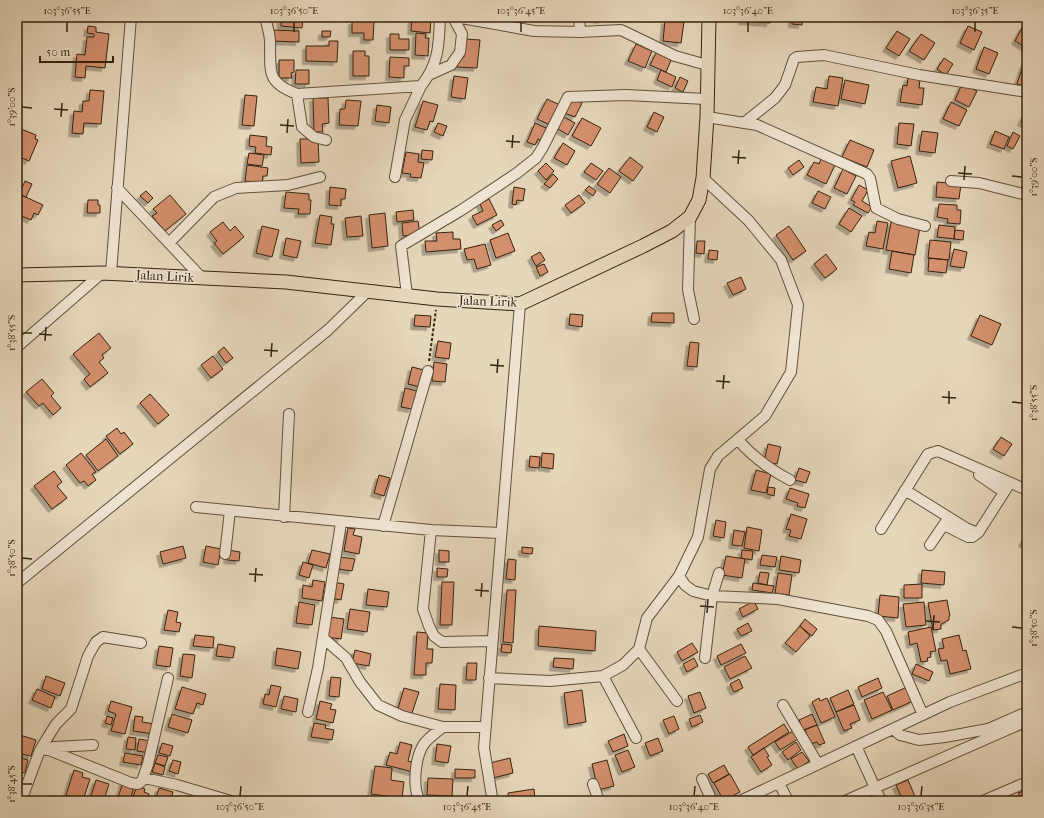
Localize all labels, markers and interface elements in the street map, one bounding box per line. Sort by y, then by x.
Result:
text: 103°36'55"E [43,5,91,17]
text: 103°36'50"E [270,5,318,17]
text: 103°36'45"E [497,5,545,17]
text: 103°36'40"E [723,5,773,17]
text: 103°36'35"E [952,5,998,17]
scale bar [40,38,113,64]
text: 50 m [46,45,70,59]
text: 1°39'00"S [6,88,18,126]
text: 1°39'00"S [1028,158,1040,196]
street label: Jalan Lirik [135,267,195,285]
street label: Jalan Lirik [458,292,518,310]
text: 1°38'55"S [6,315,18,351]
text: 1°38'55"S [1028,385,1040,421]
text: 1°38'50"S [6,539,18,577]
text: 1°38'50"S [1028,609,1040,647]
text: 1°38'45"S [6,765,18,803]
text: 103°36'50"E [216,801,264,813]
text: 103°36'45"E [443,801,491,813]
text: 103°36'40"E [669,801,719,813]
text: 103°36'35"E [898,801,944,813]

